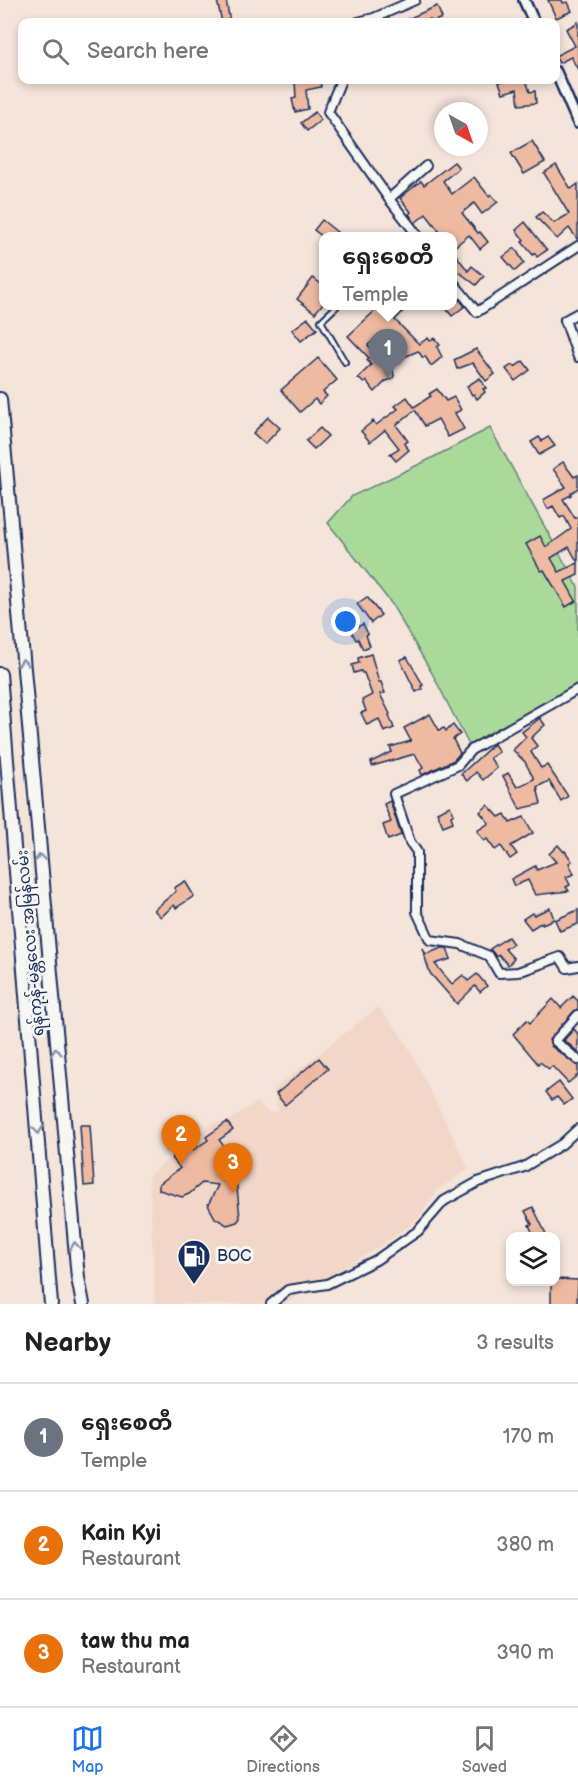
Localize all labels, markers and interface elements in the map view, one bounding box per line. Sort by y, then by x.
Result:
search box [18,18,560,84]
icon: search [39,35,72,68]
text: Search here [87,38,209,65]
north arrow [434,102,488,156]
popup [319,232,457,310]
text: ရှေးစေတီ [342,244,434,271]
text: Temple [342,283,408,307]
pin: 1 [368,330,408,379]
your location [331,607,360,636]
one-way arrow [17,659,30,668]
street label: ရန်ကုန်-မန္တလေး အမြန်လမ်း [10,849,53,1037]
one-way arrow [34,853,47,862]
one-way arrow [50,1047,63,1057]
pin: 2 [162,1116,201,1165]
one-way arrow [31,1126,44,1135]
pin: 3 [214,1144,252,1193]
map controls [506,1232,560,1286]
button: layers [506,1232,560,1286]
fuel station icon: BOC [176,1238,212,1285]
one-way arrow [69,1242,82,1251]
place label: BOC [217,1247,251,1266]
text: Nearby [24,1328,111,1359]
text: 3 results [476,1331,554,1355]
text: ရှေးစေတီ [81,1410,172,1437]
text: 1 [39,1425,48,1449]
text: 170 m [503,1425,554,1449]
text: Temple [81,1449,147,1473]
text: Kain Kyi [81,1520,161,1547]
text: 2 [38,1533,49,1557]
text: 380 m [496,1533,554,1557]
text: Restaurant [81,1547,181,1571]
text: taw thu ma [81,1628,190,1655]
text: 3 [38,1641,49,1665]
text: 390 m [496,1641,554,1665]
text: Restaurant [81,1655,181,1679]
tab: Map [71,1722,104,1777]
tab: Directions [246,1722,320,1777]
tab: Saved [462,1722,507,1777]

